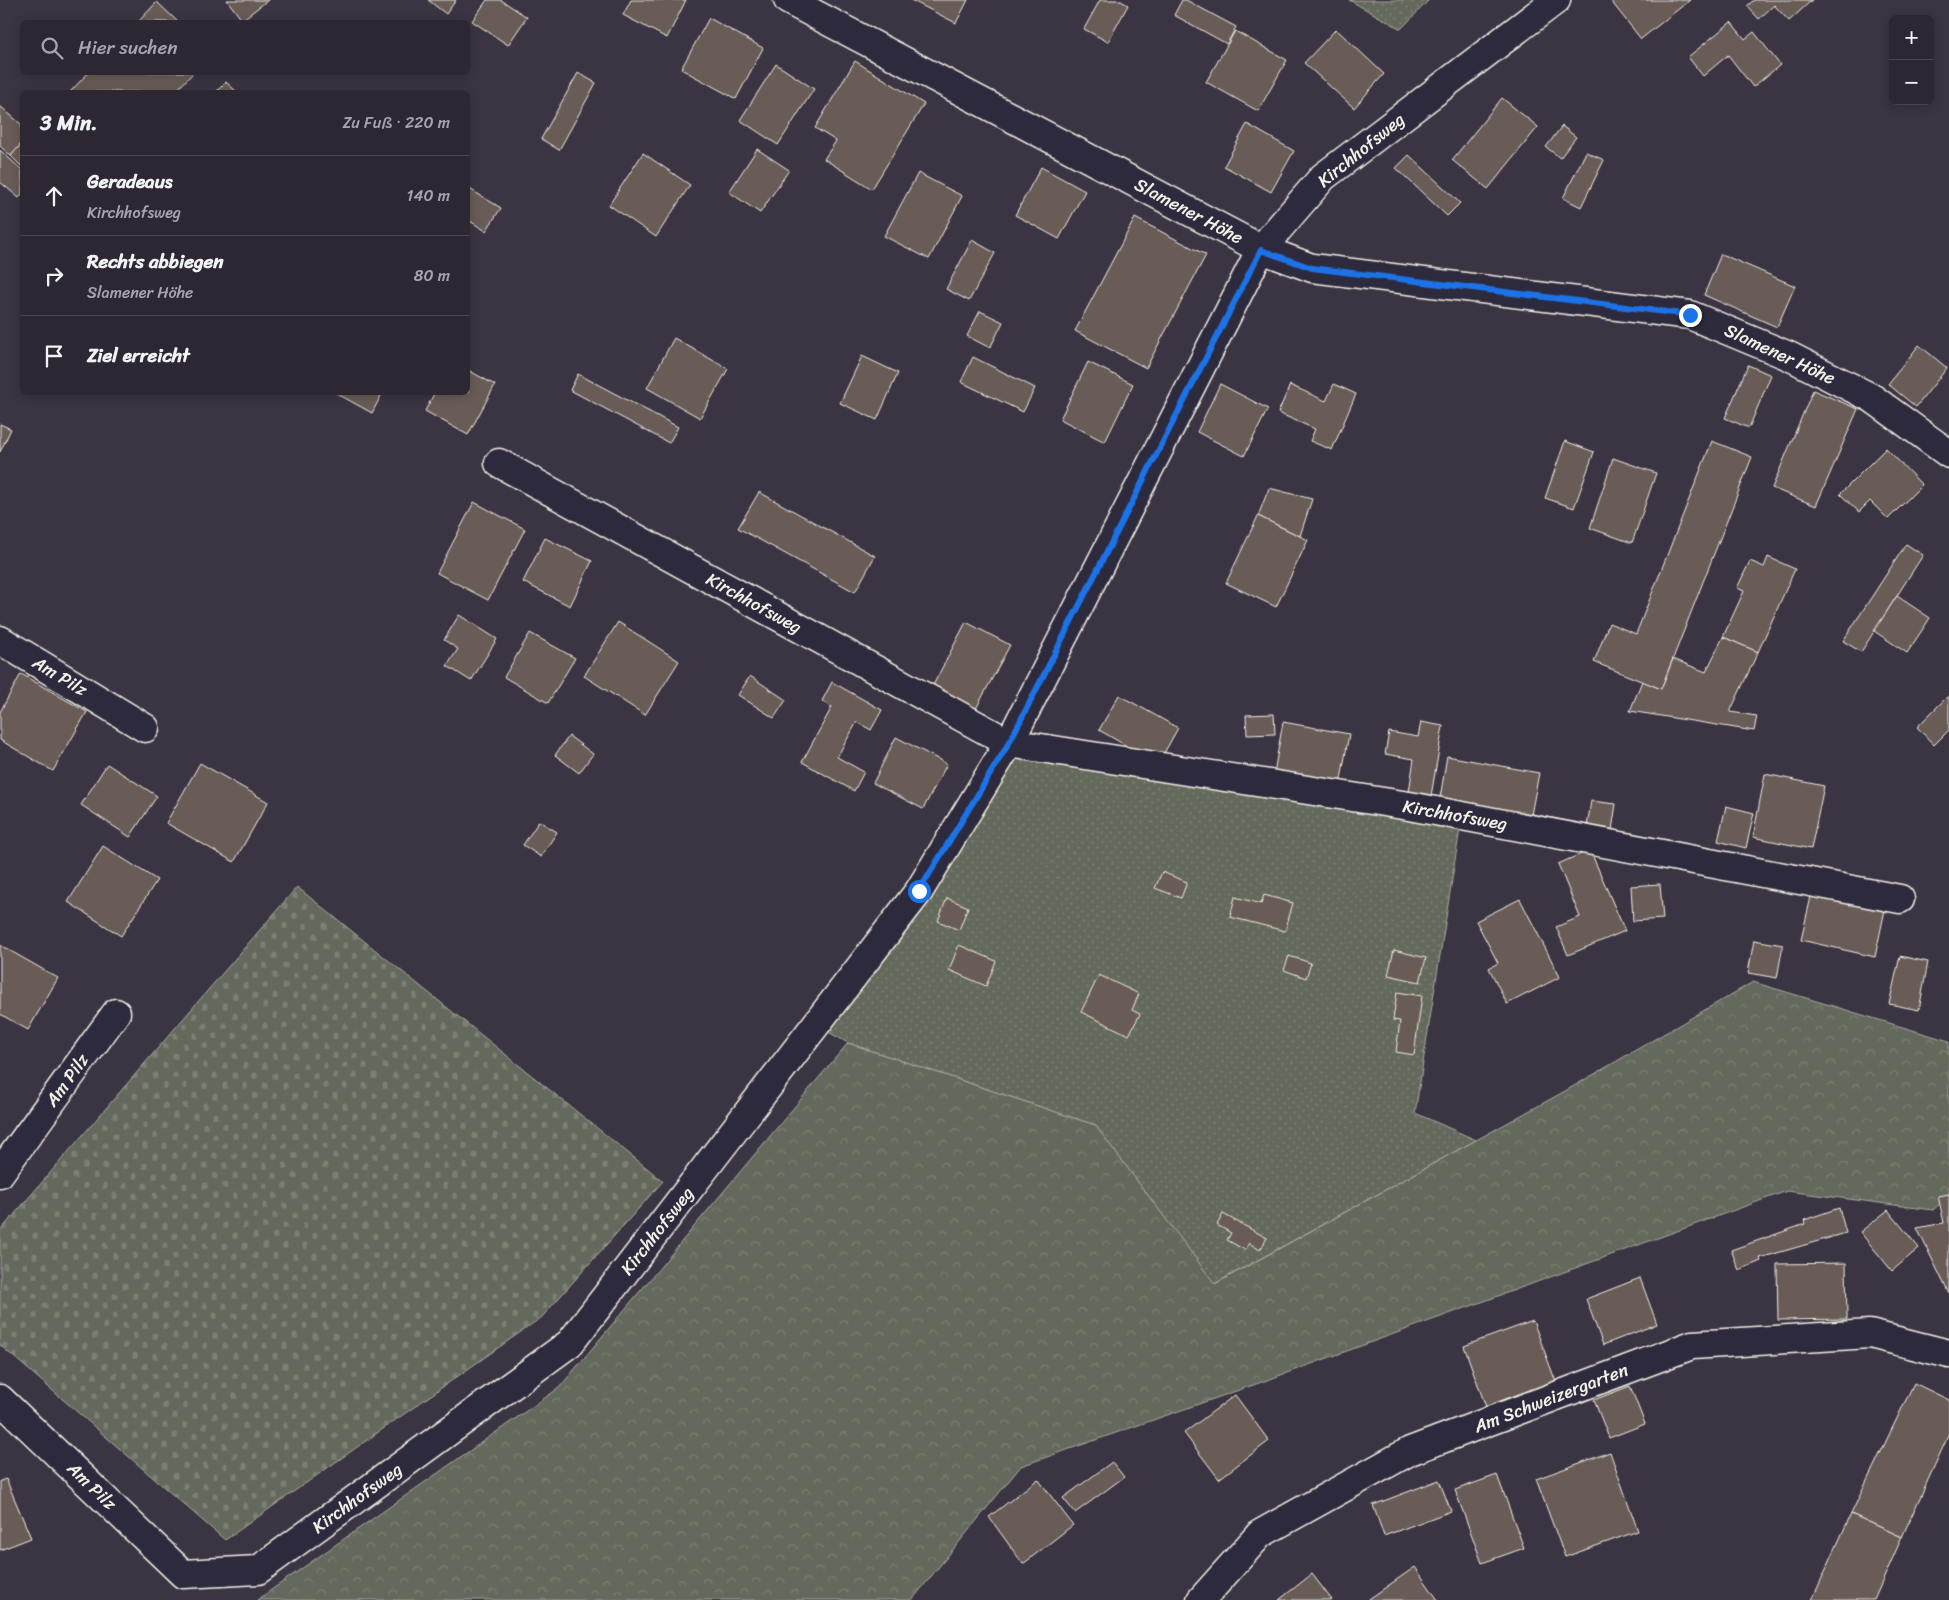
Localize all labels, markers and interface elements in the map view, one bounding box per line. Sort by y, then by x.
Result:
map controls [1889,15,1934,105]
button: + [1889,15,1934,60]
search box [20,20,470,75]
text: Hier suchen [78,31,178,64]
icon: search [38,34,66,62]
button: − [1889,60,1934,105]
text: 3 Min. [40,104,98,142]
street label: Kirchhofsweg [1310,104,1412,196]
text: Zu Fuß · 220 m [343,108,450,137]
text: Geradeaus [87,165,173,198]
street label: Slamener Höhe [1129,169,1249,253]
text: 140 m [407,181,450,210]
icon: ahead [40,182,68,210]
text: Kirchhofsweg [87,198,181,227]
text: Rechts abbiegen [87,245,224,278]
text: 80 m [414,261,450,290]
icon: right [40,262,68,290]
text: Slamener Höhe [87,278,193,307]
route end [1679,304,1702,327]
street label: Slamener Höhe [1719,314,1841,394]
text: Ziel erreicht [87,339,190,372]
icon: arrive [40,342,68,370]
street label: Kirchhofsweg [700,563,808,643]
street label: Am Pilz [25,646,94,705]
street label: Kirchhofsweg [1400,790,1510,840]
route start [908,880,931,903]
street label: Am Pilz [36,1046,98,1114]
street label: Kirchhofsweg [612,1180,702,1282]
street label: Am Schweizergarten [1468,1354,1633,1443]
street label: Am Pilz [59,1453,125,1519]
street label: Kirchhofsweg [305,1454,409,1542]

